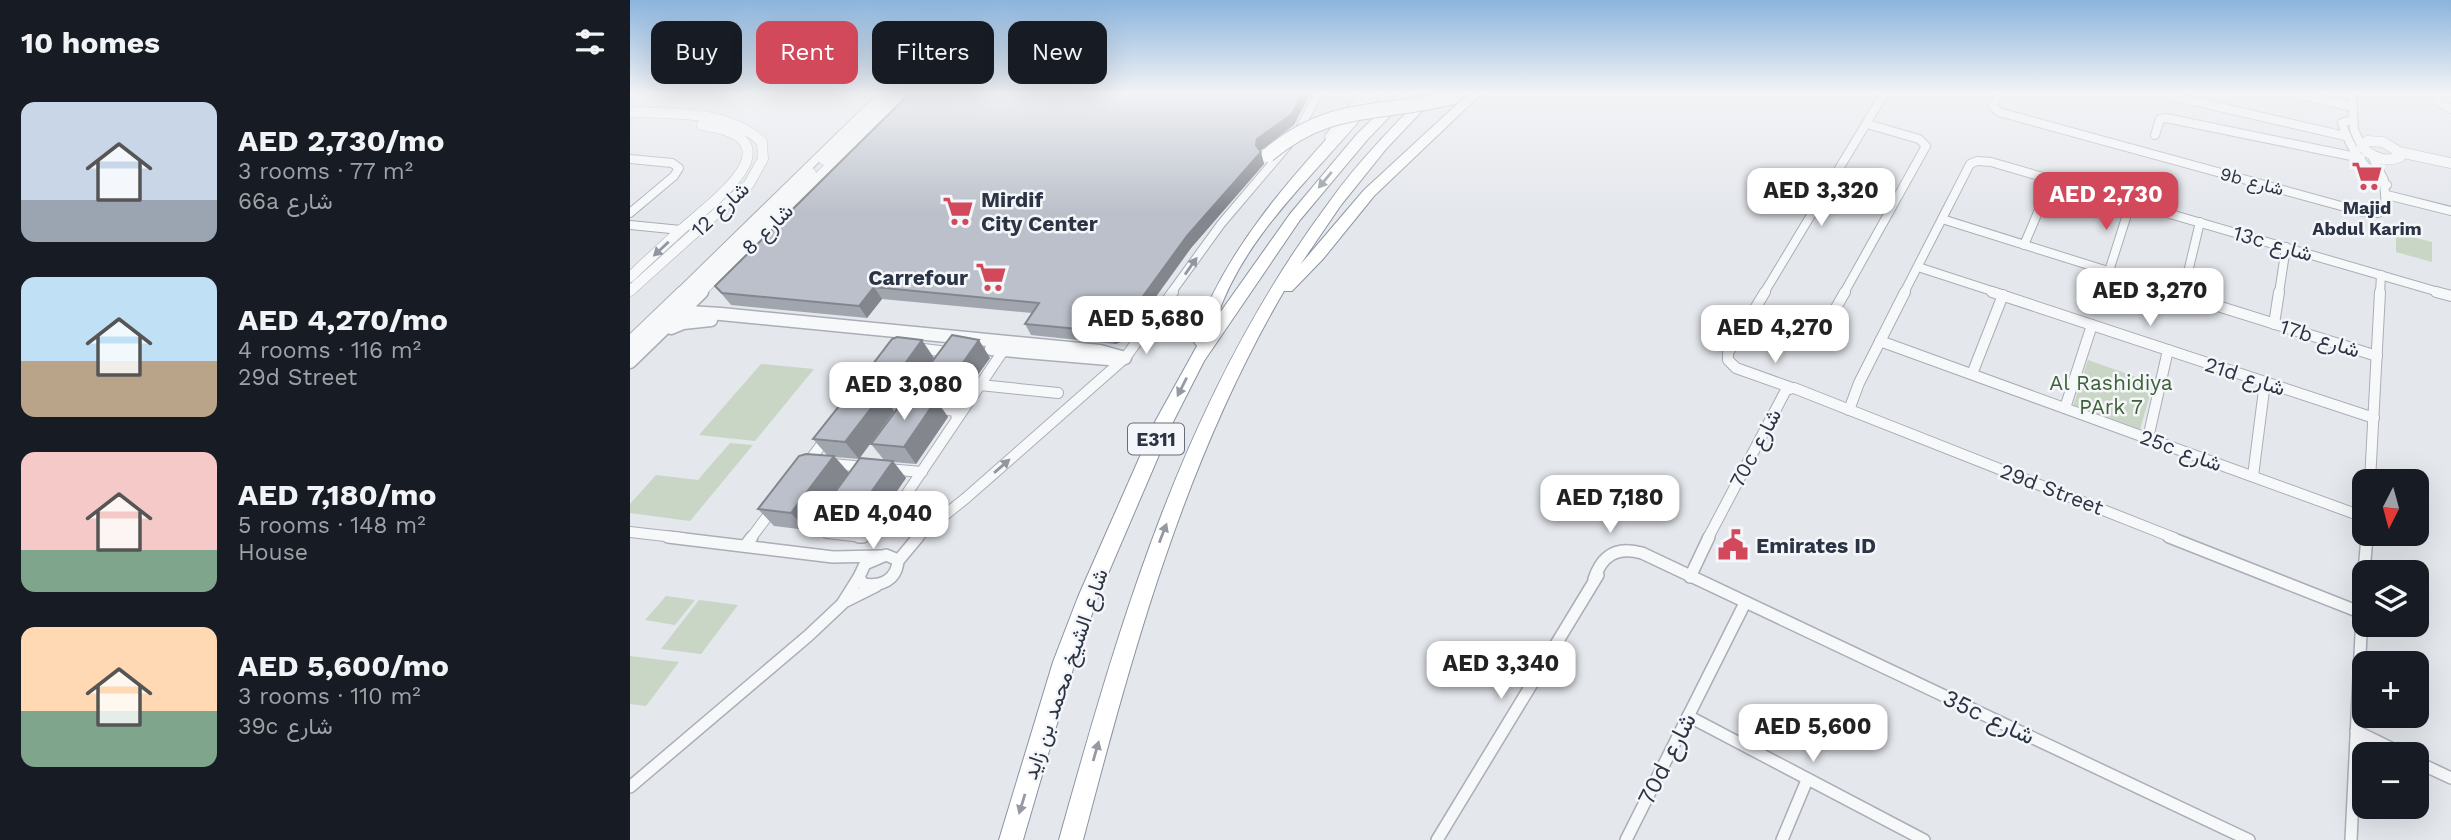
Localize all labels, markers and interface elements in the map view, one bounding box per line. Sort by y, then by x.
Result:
chip: Buy [651,21,742,84]
chip: Rent [756,21,858,84]
chip: Filters [872,21,994,84]
chip: New [1008,21,1107,84]
icon: filters [571,23,609,61]
text: 10 homes [21,25,160,60]
text: AED 2,730/mo [238,123,444,158]
icon: home [77,130,161,214]
text: 3 rooms · 77 m² [238,158,413,185]
supermarket icon: Majid Abdul Karim [2350,159,2384,193]
street label: 9b شارع [2218,162,2286,201]
pin: AED 3,320 [1741,168,1901,228]
one-way arrow [1318,171,1333,188]
pin: AED 2,730 [2026,173,2186,232]
street label: شارع 12 [686,176,755,243]
text: AED 3,320 [1763,177,1879,204]
text: AED 2,730 [2049,181,2163,208]
place label: Mirdif City Center [981,187,1098,236]
text: 66a شارع [238,188,333,215]
supermarket icon: Mirdif City Center [941,194,975,228]
place label: Majid Abdul Karim [2312,197,2422,239]
street label: شارع 8 [736,198,799,261]
street label: 13c شارع [2230,220,2316,268]
one-way arrow [652,241,670,257]
one-way arrow [1184,257,1198,275]
supermarket icon: Carrefour [974,260,1008,294]
place label: Carrefour [868,265,968,290]
pin: AED 3,270 [2070,268,2230,328]
text: AED 3,270 [2093,277,2207,304]
pin: AED 5,680 [1066,296,1226,356]
text: AED 4,270/mo [238,302,448,337]
icon: home [77,305,161,389]
text: AED 5,680 [1088,305,1204,332]
pin: AED 4,270 [1695,306,1855,365]
street label: 17b شارع [2276,313,2363,365]
text: AED 4,270 [1717,314,1833,341]
text: 4 rooms · 116 m² [238,337,421,364]
street label: 21d شارع [2201,351,2288,403]
pin: AED 3,080 [824,362,984,422]
text: 29d Street [238,364,357,391]
park label: Al Rashidiya PArk 7 [2049,370,2173,419]
text: AED 3,080 [845,371,963,398]
one-way arrow [1176,377,1188,397]
street label: 70c شارع [1724,404,1788,493]
road number: E311 [1128,424,1184,454]
street label: 25c شارع [2136,424,2226,478]
one-way arrow [993,458,1011,474]
street label: 29d Street [1997,458,2107,520]
north arrow [2352,469,2429,546]
map controls [2352,469,2429,819]
pin: AED 7,180 [1530,476,1690,535]
text: AED 7,180/mo [238,477,436,512]
icon: home [77,480,161,564]
text: AED 7,180 [1556,484,1664,511]
pin: AED 4,040 [793,491,953,551]
text: AED 4,040 [814,500,932,527]
text: 5 rooms · 148 m² [238,512,426,539]
one-way arrow [1157,523,1168,544]
public building icon: Emirates ID [1716,528,1750,562]
place label: Emirates ID [1756,533,1876,558]
text: House [238,539,308,566]
button: layers [2352,560,2429,637]
street label: شارع الشيخ محمد بن زايد [1017,565,1115,783]
pin: AED 3,340 [1421,642,1581,701]
text: AED 5,600/mo [238,648,449,683]
text: AED 3,340 [1443,650,1559,677]
button: + [2352,651,2429,728]
icon: home [77,655,161,739]
text: 3 rooms · 110 m² [238,683,421,710]
street label: 35c شارع [1938,684,2039,752]
pin: AED 5,600 [1733,704,1893,764]
street label: 70d شارع [1632,708,1704,811]
text: 39c شارع [238,713,333,740]
text: AED 5,600 [1755,713,1871,740]
one-way arrow [1091,740,1101,761]
button: − [2352,742,2429,819]
one-way arrow [1016,794,1026,815]

